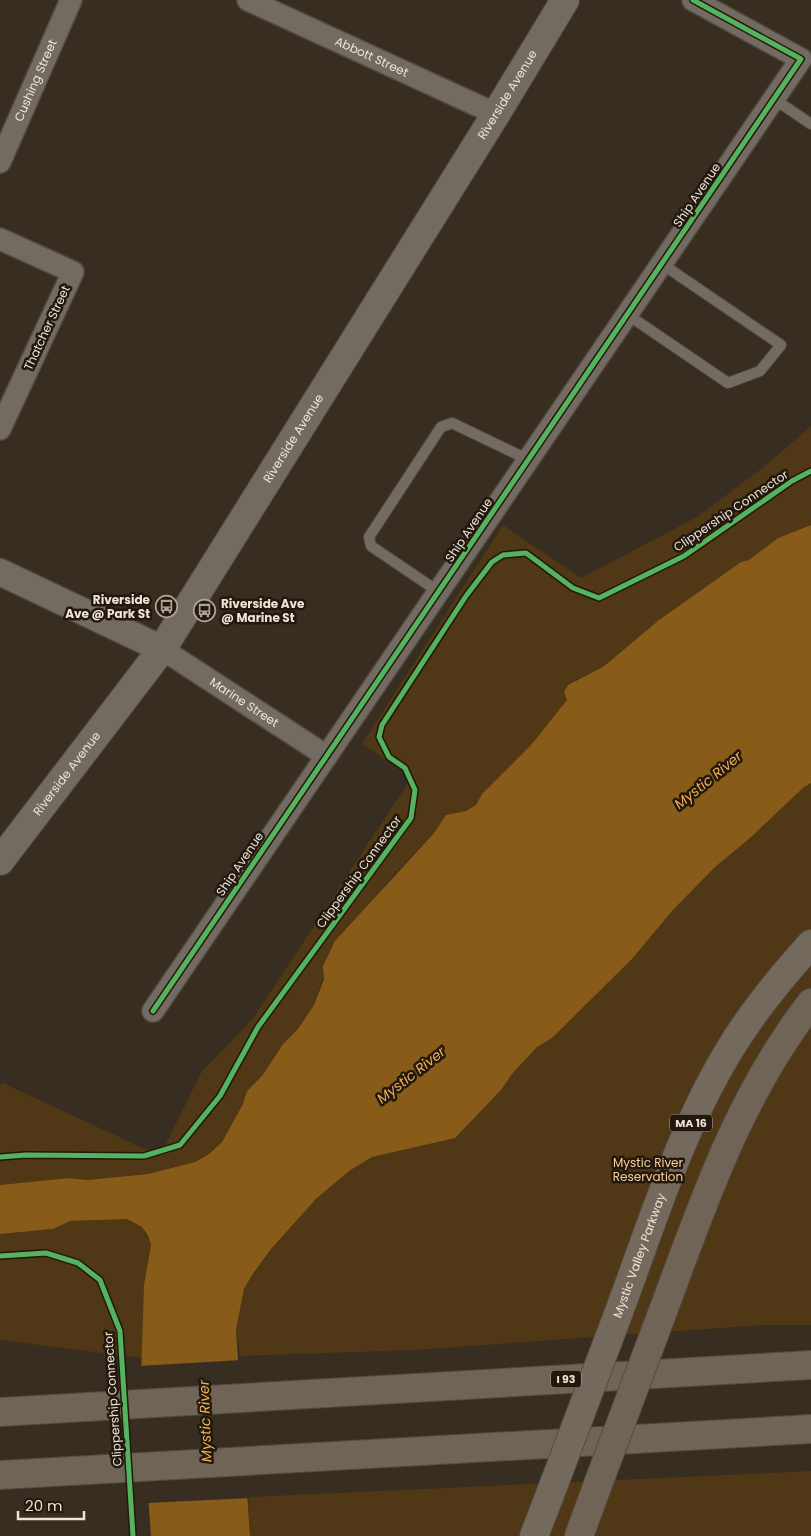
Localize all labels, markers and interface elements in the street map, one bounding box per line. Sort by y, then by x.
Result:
street label: Abbott Street [332,32,411,81]
street label: Cushing Street [10,37,61,124]
street label: Riverside Avenue [473,46,541,142]
street label: Ship Avenue [669,159,724,230]
street label: Thatcher Street [19,283,74,373]
street label: Riverside Avenue [259,390,327,486]
street label: Clippership Connector [670,465,792,555]
street label: Ship Avenue [441,494,496,565]
place label: Riverside Ave @ Park St [65,591,151,622]
bus stop icon: Riverside Ave @ Park St [154,595,178,619]
place label: Riverside Ave @ Marine St [221,595,305,626]
bus stop icon: Riverside Ave @ Marine St [193,599,217,623]
street label: Marine Street [206,673,282,731]
street label: Riverside Avenue [29,728,104,819]
water label: Mystic River [670,746,747,814]
street label: Clippership Connector [312,812,405,931]
street label: Ship Avenue [212,828,267,899]
water label: Mystic River [372,1041,450,1108]
road number: MA 16 [670,1114,712,1132]
park label: Mystic River Reservation [613,1154,684,1185]
street label: Mystic Valley Parkway [608,1190,670,1320]
street label: Clippership Connector [99,1331,126,1467]
road number: I 93 [551,1370,581,1388]
water label: Mystic River [194,1379,216,1462]
scale bar [18,1488,84,1520]
text: 20 m [25,1495,63,1516]

